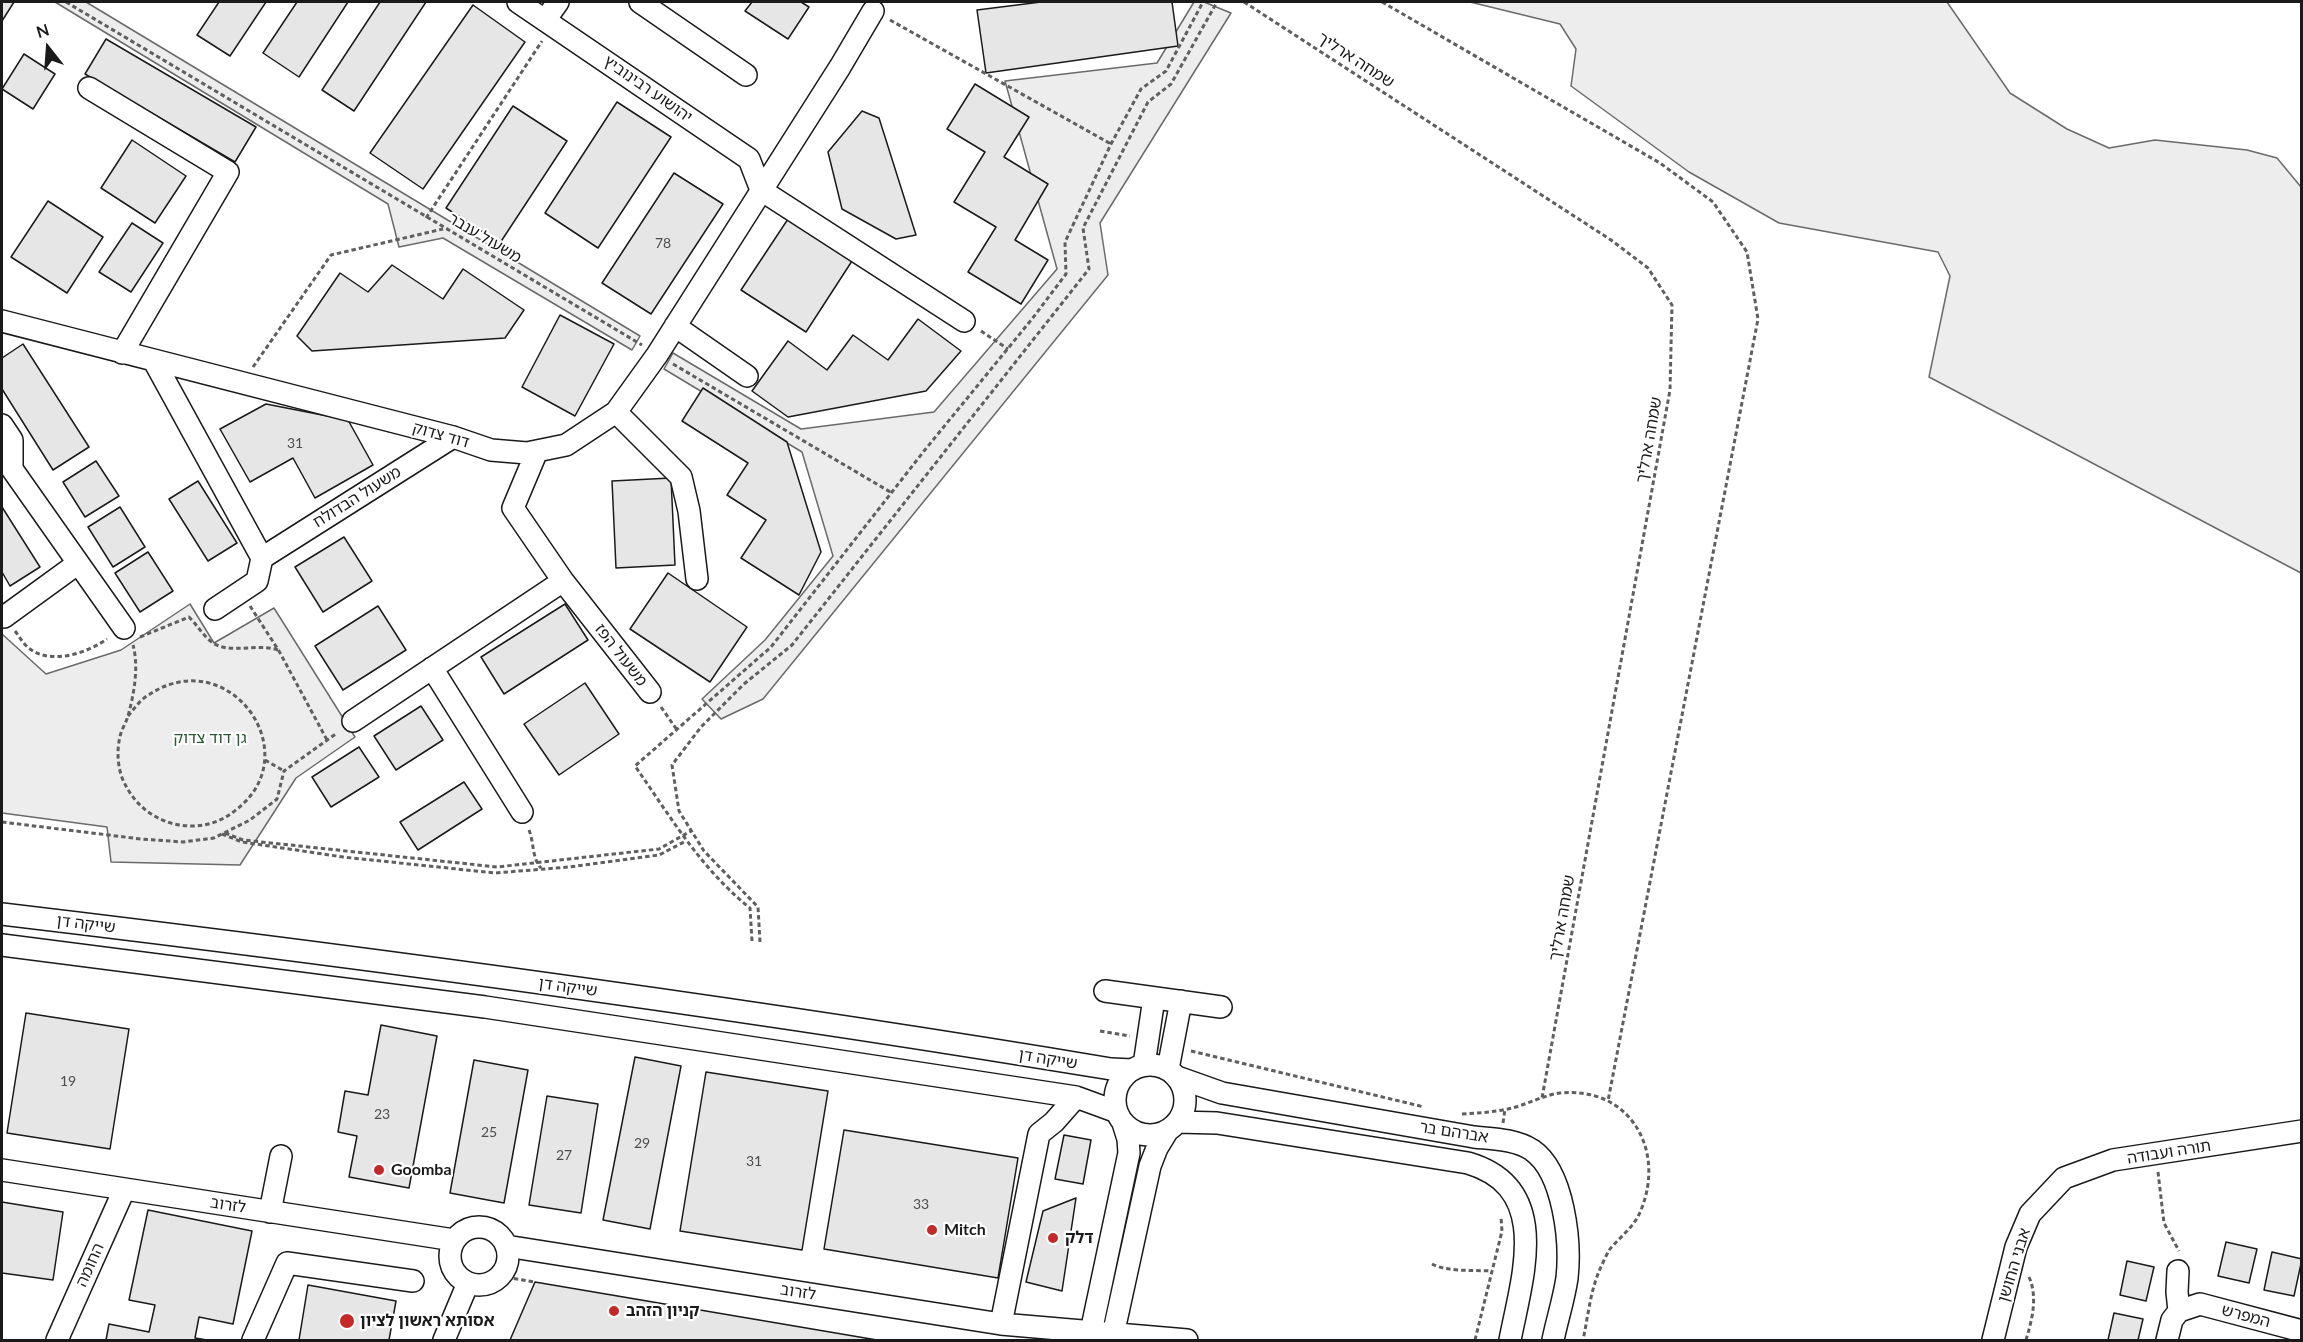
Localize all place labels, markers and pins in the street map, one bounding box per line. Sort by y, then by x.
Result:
place label: Goomba [391,1160,452,1180]
marker: Goomba [372,1163,386,1177]
place label: Mitch [944,1220,986,1240]
marker: Mitch [925,1223,939,1237]
place label: דלק [1065,1228,1093,1248]
marker: דלק [1046,1231,1060,1245]
place label: קניון הזהב [626,1301,699,1321]
marker: קניון הזהב [607,1304,621,1318]
place label: אסותא ראשון לציון [360,1311,495,1331]
marker: אסותא ראשון לציון [338,1312,356,1330]

